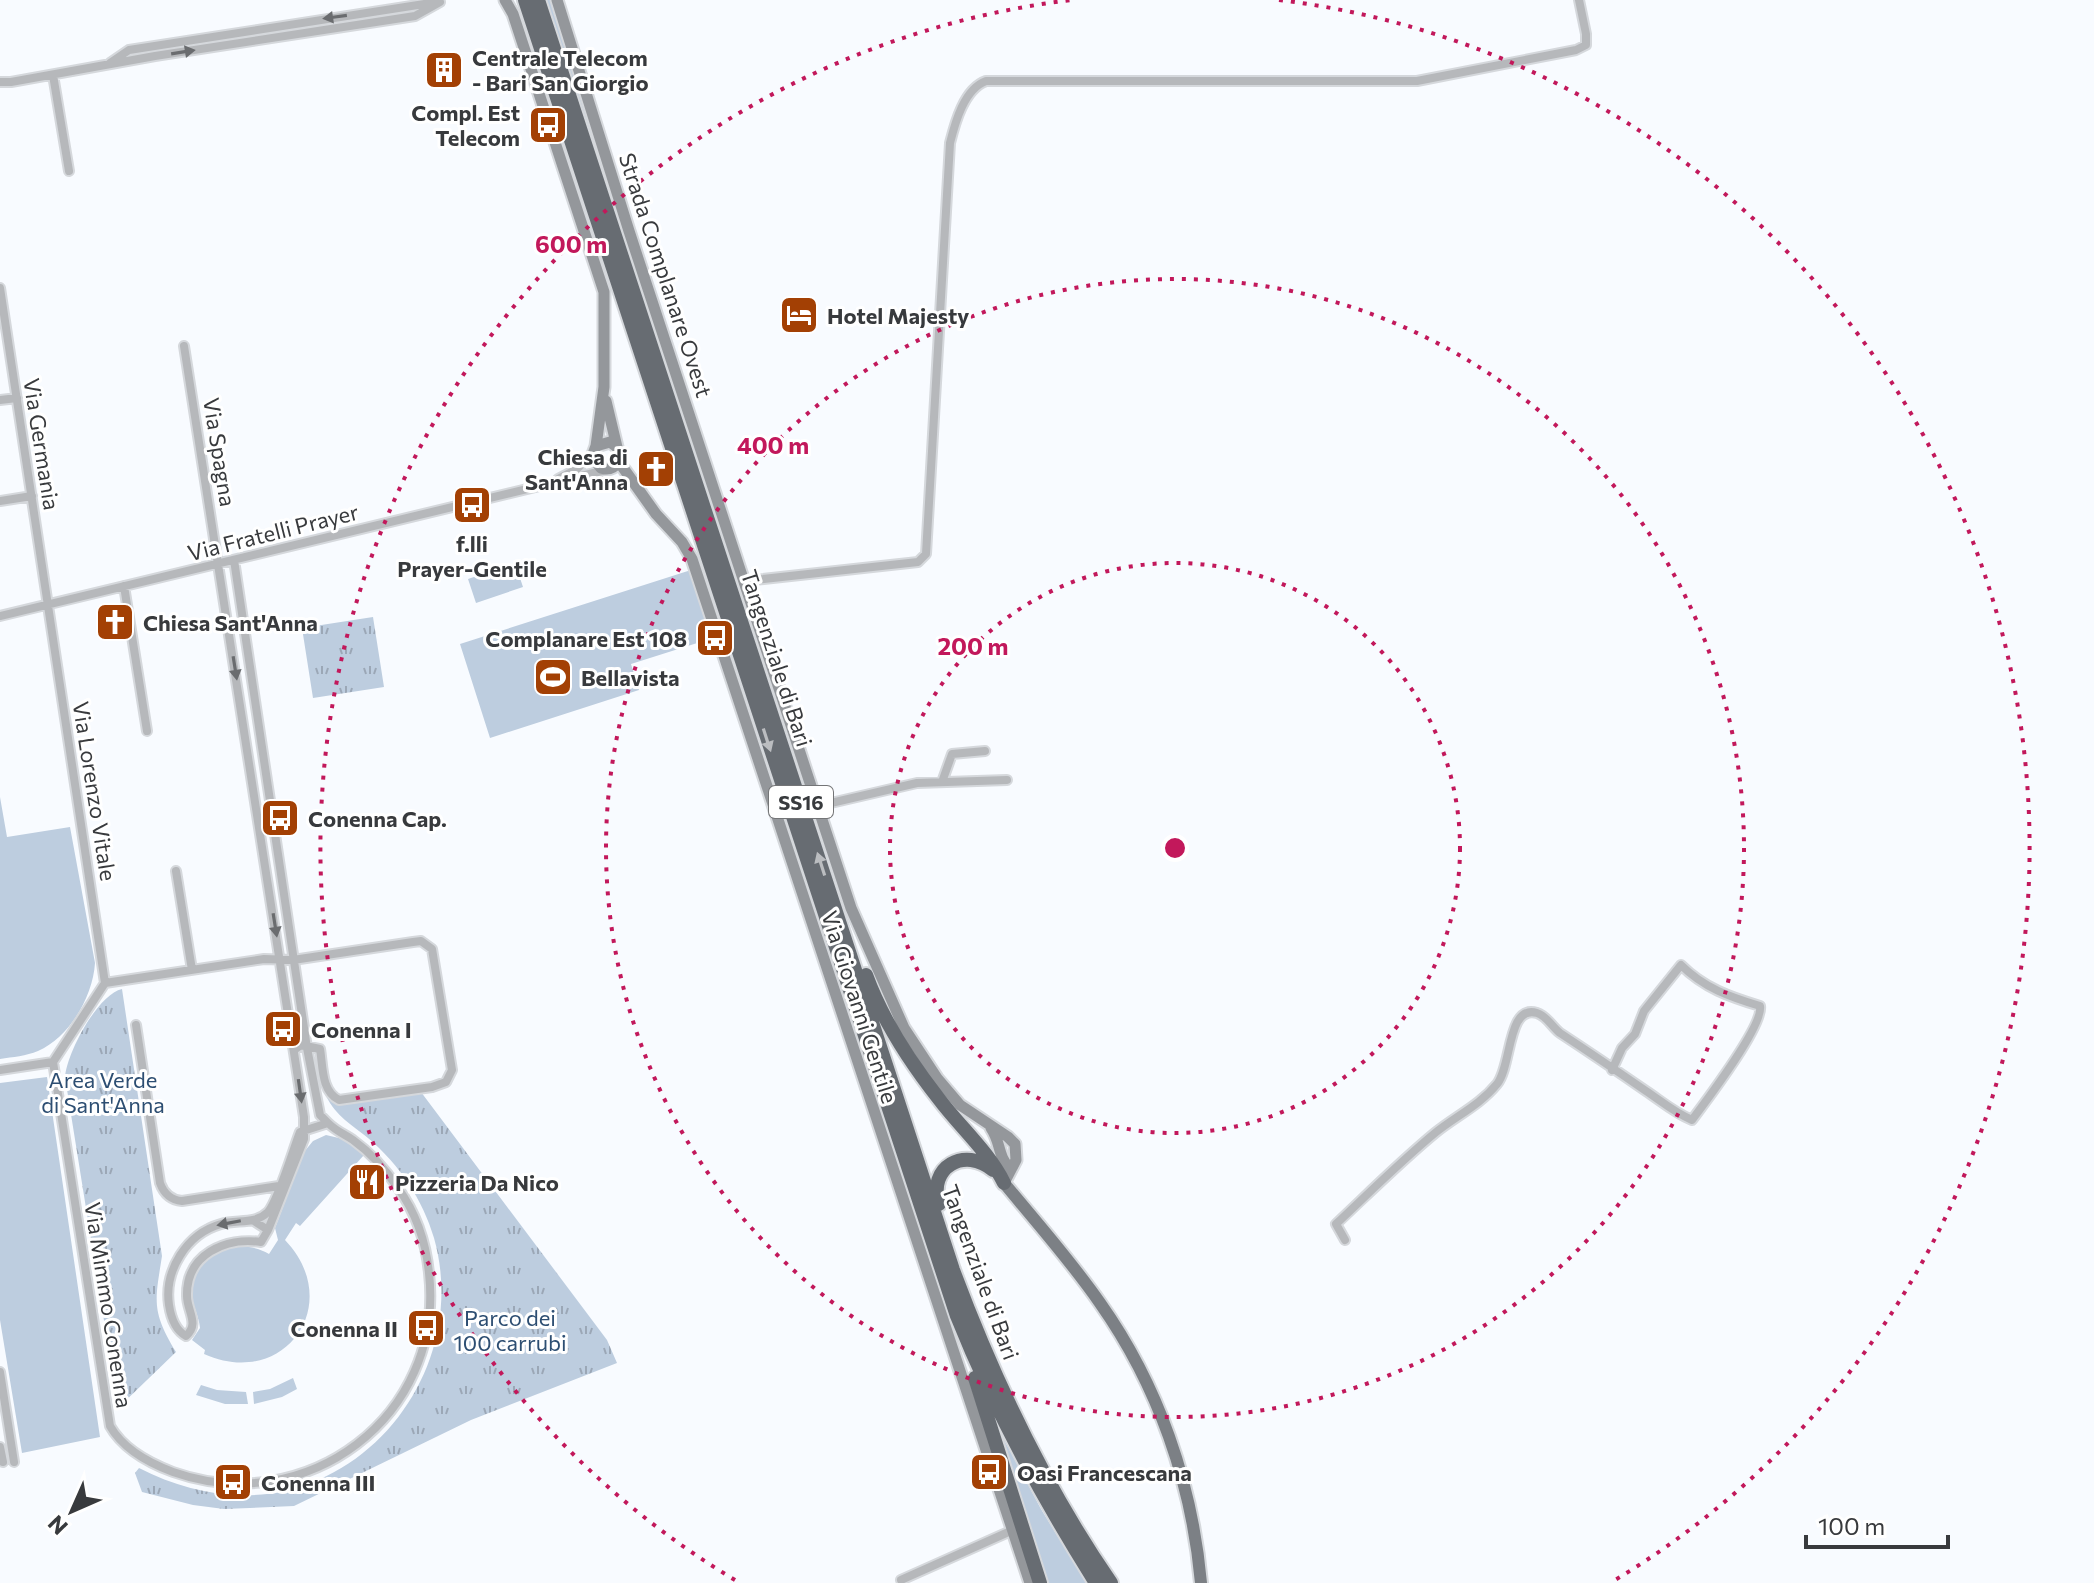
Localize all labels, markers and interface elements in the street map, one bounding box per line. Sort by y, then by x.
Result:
one-way arrow [322,11,347,24]
place label: Centrale Telecom - Bari San Giorgio [472,44,649,96]
one-way arrow [171,45,196,58]
building icon: Centrale Telecom - Bari San Giorgio [423,49,465,91]
place label: Compl. Est Telecom [411,99,520,151]
bus stop icon: Compl. Est Telecom [527,104,569,146]
street label: Strada Complanare Ovest [614,149,718,401]
text: 600 m [535,229,607,258]
hotel icon: Hotel Majesty [778,294,820,336]
place label: Hotel Majesty [827,302,969,329]
street label: Via Germania [18,376,66,512]
street label: Via Spagna [198,396,242,508]
text: 400 m [737,430,809,459]
place label: Chiesa di Sant'Anna [525,443,628,495]
church icon: Chiesa di Sant'Anna [635,448,677,490]
bus stop icon: f.lli Prayer-Gentile [451,484,493,526]
street label: Via Fratelli Prayer [185,498,362,566]
place label: f.lli Prayer-Gentile [397,530,547,582]
street label: Tangenziale di Bari [736,566,818,750]
church icon: Chiesa Sant'Anna [94,601,136,643]
place label: Chiesa Sant'Anna [143,609,318,636]
bus stop icon: Complanare Est 108 [694,617,736,659]
place label: Complanare Est 108 [485,625,687,652]
text: 200 m [938,631,1008,660]
one-way arrow [229,656,242,681]
sports icon: Bellavista [532,656,574,698]
place label: Bellavista [581,664,680,691]
street label: Via Lorenzo Vitale [67,699,123,883]
one-way arrow [761,728,773,752]
road number: SS16 [769,786,833,818]
bus stop icon: Conenna Cap. [259,797,301,839]
place label: Conenna Cap. [308,805,447,832]
centre of rings [1161,834,1189,862]
one-way arrow [815,852,827,876]
street label: Via Giovanni Gentile [816,907,904,1107]
one-way arrow [269,913,282,938]
bus stop icon: Conenna I [262,1008,304,1050]
place label: Conenna I [311,1016,412,1043]
park label: Area Verde di Sant'Anna [41,1066,165,1118]
one-way arrow [294,1079,307,1104]
restaurant icon: Pizzeria Da Nico [346,1161,388,1203]
place label: Pizzeria Da Nico [395,1169,559,1196]
street label: Tangenziale di Bari [937,1181,1025,1363]
street label: Via Mimmo Conenna [79,1200,139,1410]
one-way arrow [216,1218,241,1230]
park label: Parco dei 100 carrubi [453,1304,567,1356]
bus stop icon: Conenna II [405,1307,447,1349]
place label: Conenna II [290,1315,398,1342]
bus stop icon: Oasi Francescana [968,1451,1010,1493]
place label: Oasi Francescana [1017,1459,1192,1486]
bus stop icon: Conenna III [212,1461,254,1503]
place label: Conenna III [261,1469,376,1496]
north arrow [32,1471,112,1551]
scale bar [1806,1499,1948,1549]
text: N [42,1510,73,1541]
text: 100 m [1818,1511,1885,1540]

